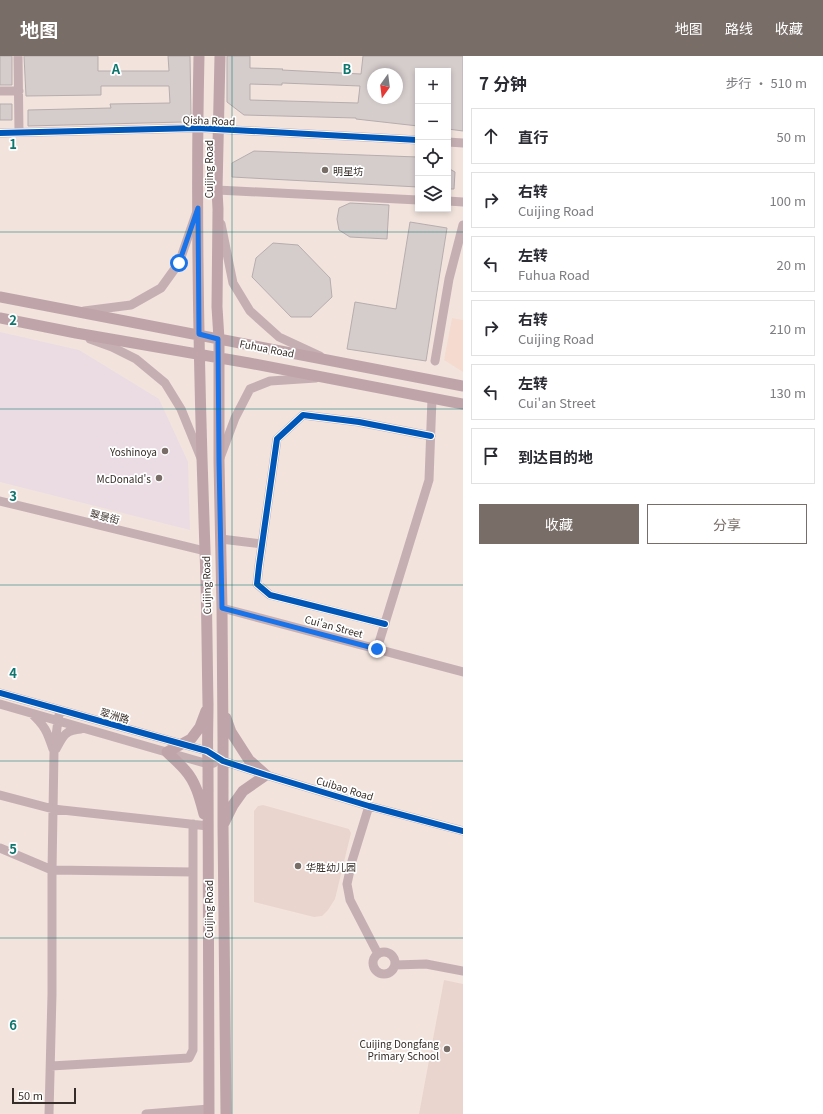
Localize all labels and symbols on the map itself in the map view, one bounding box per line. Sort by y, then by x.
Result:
text: A [111,59,121,78]
text: B [343,59,352,78]
north arrow [367,68,403,104]
street label: Qisha Road [182,112,236,128]
text: 1 [9,134,17,153]
street label: Cuijing Road [201,140,216,198]
place label: 明星坊 [333,163,363,178]
marker: 明星坊 [320,165,330,175]
route start [170,254,188,272]
text: 2 [9,310,17,329]
street label: Fuhua Road [238,335,296,361]
place label: Yoshinoya [109,444,157,459]
marker: Yoshinoya [160,446,170,456]
place label: McDonald's [97,471,151,486]
marker: McDonald's [154,473,164,483]
text: 3 [9,486,17,505]
street label: 翠景街 [89,505,121,527]
street label: Cuijing Road [198,556,214,614]
street label: Cui'an Street [303,611,365,641]
route end [368,640,386,658]
text: 4 [9,663,17,682]
street label: 翠洲路 [99,704,131,726]
street label: Cuibao Road [315,772,375,804]
text: 5 [9,839,17,858]
place label: 华胜幼儿园 [306,859,356,874]
marker: 华胜幼儿园 [293,861,303,871]
street label: Cuijing Road [201,880,216,938]
text: 6 [9,1015,17,1034]
place label: Cuijing Dongfang Primary School [359,1036,439,1063]
marker: Cuijing Dongfang Primary School [442,1044,452,1054]
scale bar [12,1086,76,1105]

